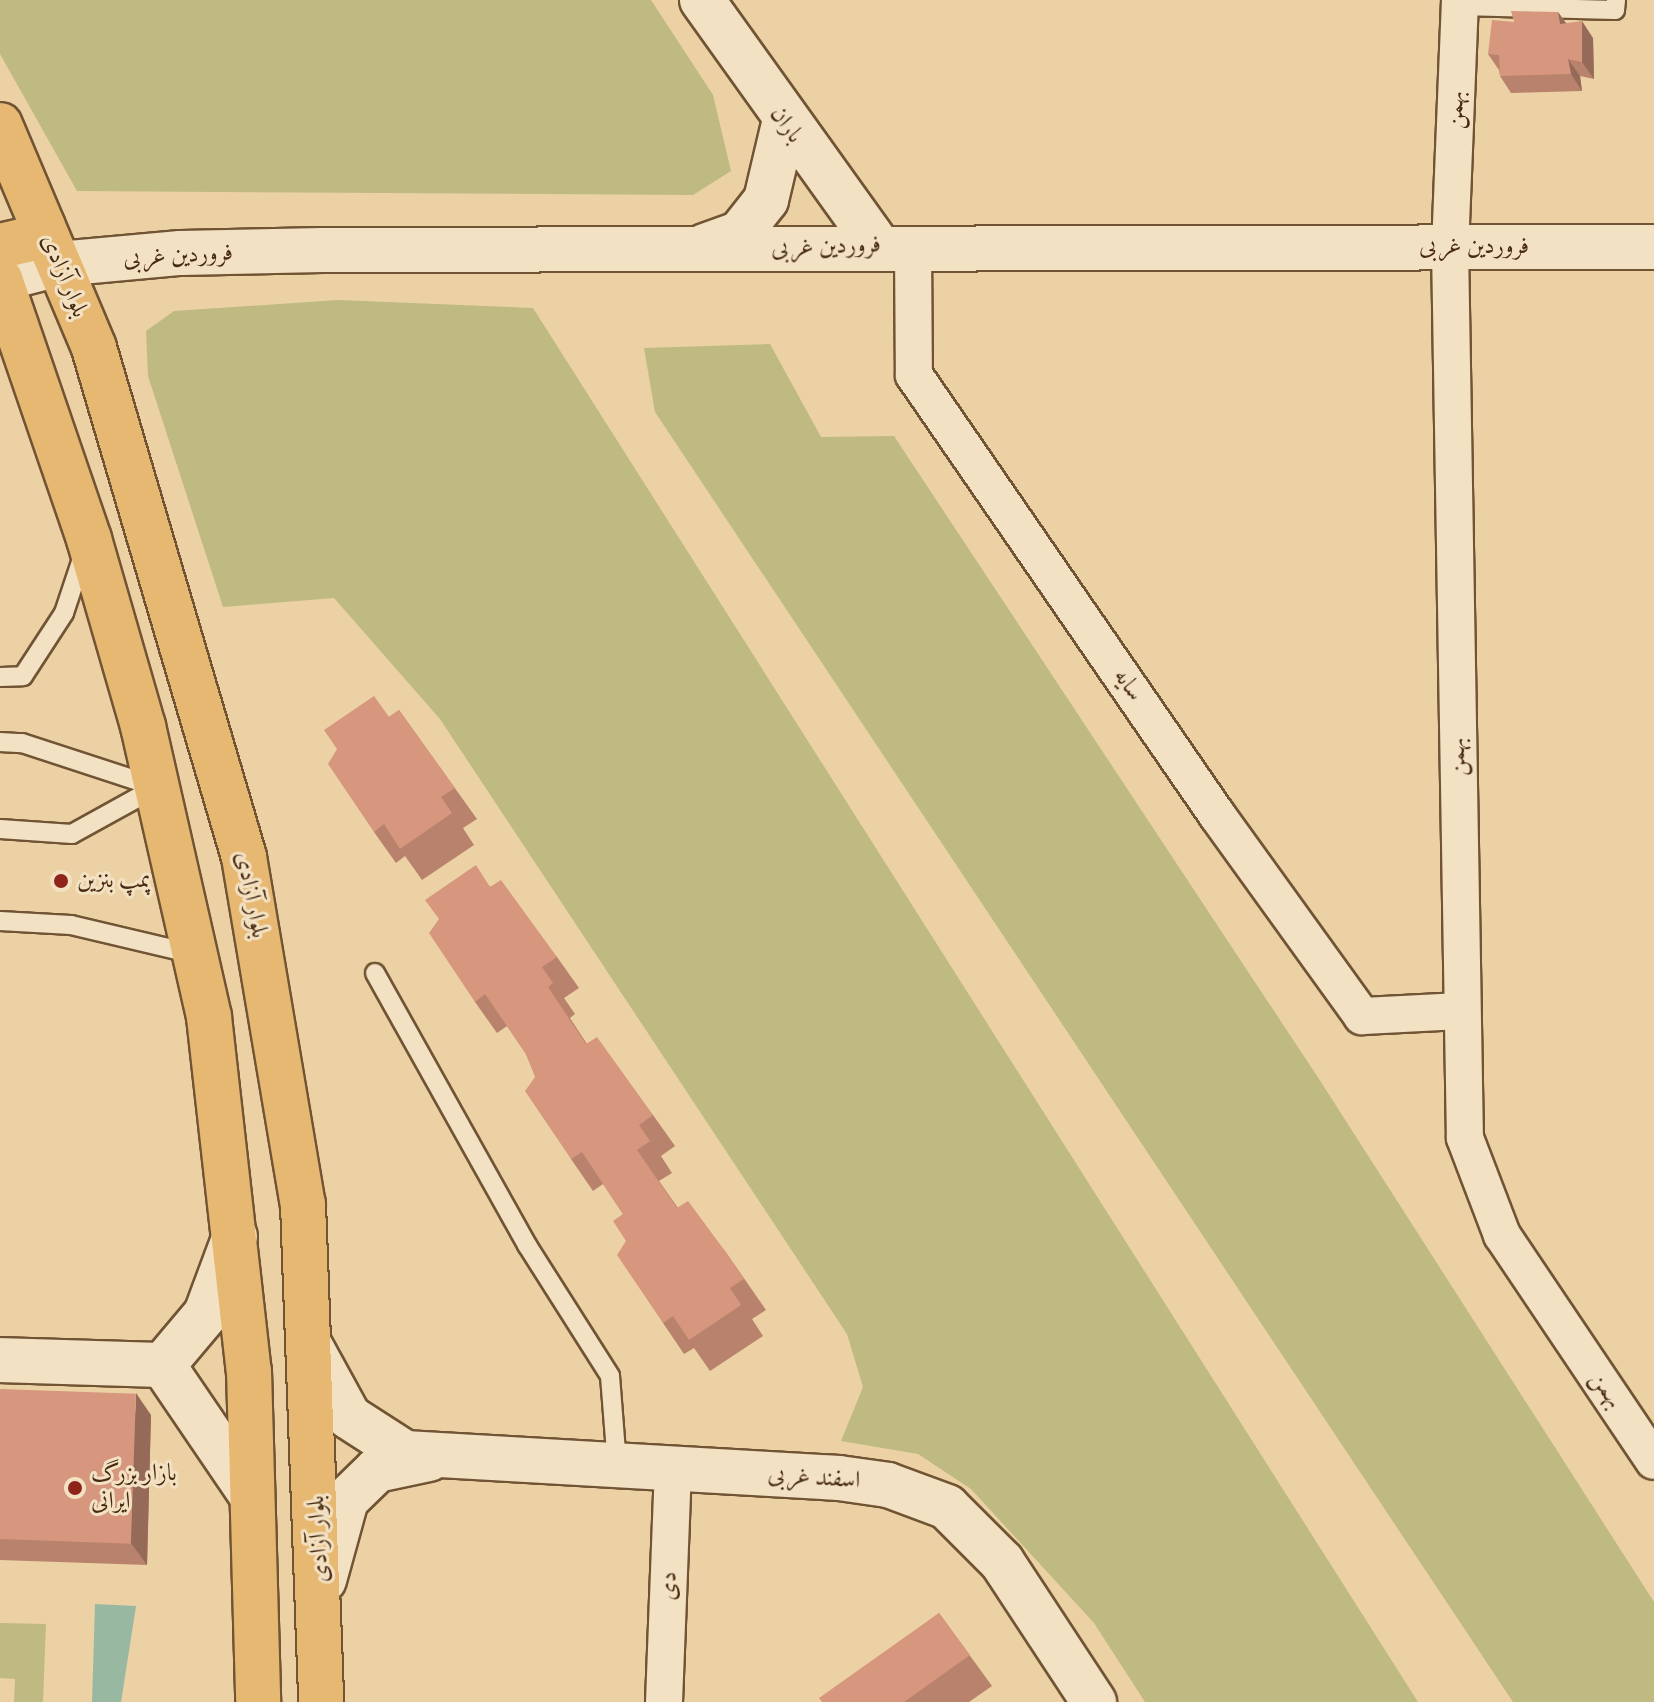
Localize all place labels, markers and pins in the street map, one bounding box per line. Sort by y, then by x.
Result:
place label: پمپ بنزين [77,867,151,895]
marker: پمپ بنزين [52,872,70,890]
place label: بازار بزرگ ایرانی [91,1460,177,1516]
marker: بازار بزرگ ایرانی [66,1479,84,1497]

